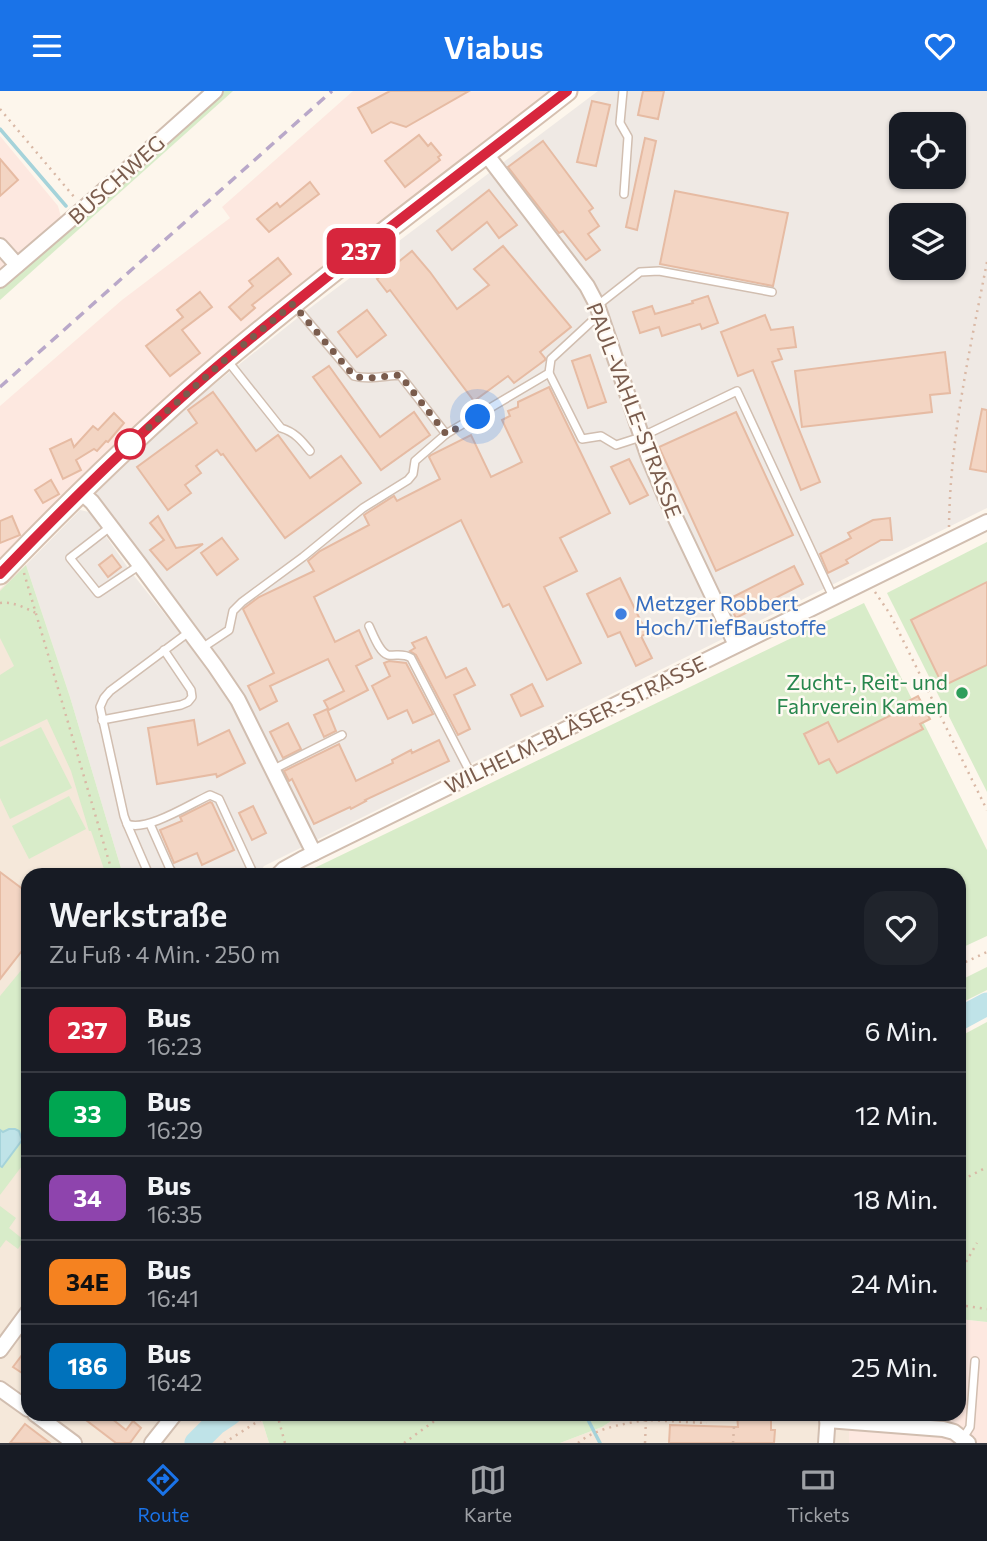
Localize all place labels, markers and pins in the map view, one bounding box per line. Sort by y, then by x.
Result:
unlabelled marker [115,429,145,459]
place label: Metzger Robbert Hoch/TiefBaustoffe [635,590,826,639]
marker: Metzger Robbert Hoch/TiefBaustoffe [613,606,629,622]
place label: Zucht-, Reit- und Fahrverein Kamen [776,669,948,718]
marker: Zucht-, Reit- und Fahrverein Kamen [954,685,970,701]

